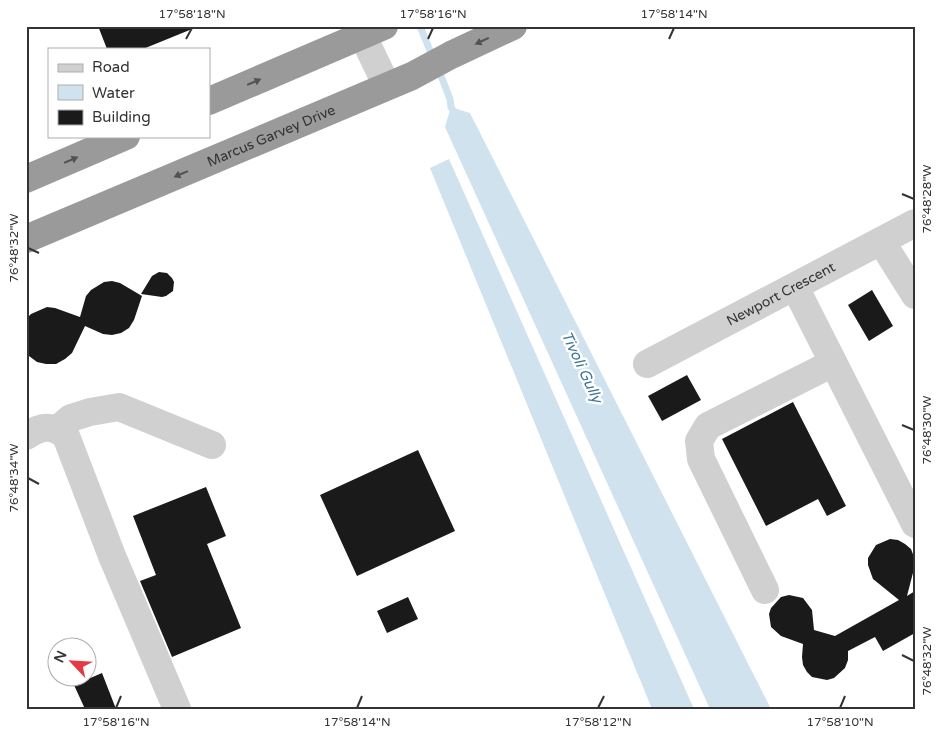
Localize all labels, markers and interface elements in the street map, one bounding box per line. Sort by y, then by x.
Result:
text: 17°58'18"N [158,7,226,21]
text: 17°58'16"N [399,7,467,21]
text: 17°58'14"N [640,7,708,21]
one-way arrow [475,37,489,45]
legend [48,48,210,138]
text: Road [92,58,130,76]
one-way arrow [247,78,261,86]
text: Water [92,84,135,102]
street label: Marcus Garvey Drive [205,101,338,171]
text: Building [92,108,151,126]
one-way arrow [64,155,78,163]
text: 76°48'28"W [920,165,934,233]
one-way arrow [174,170,188,178]
text: 76°48'32"W [7,214,21,282]
street label: Newport Crescent [724,258,839,330]
water label: Tivoli Gully [558,328,607,407]
text: 76°48'30"W [920,396,934,464]
text: 76°48'34"W [7,444,21,512]
text: 76°48'32"W [920,627,934,695]
north arrow [48,638,98,688]
text: N [51,648,71,665]
text: 17°58'16"N [82,715,150,729]
text: 17°58'14"N [323,715,391,729]
text: 17°58'12"N [564,715,632,729]
text: 17°58'10"N [806,715,874,729]

